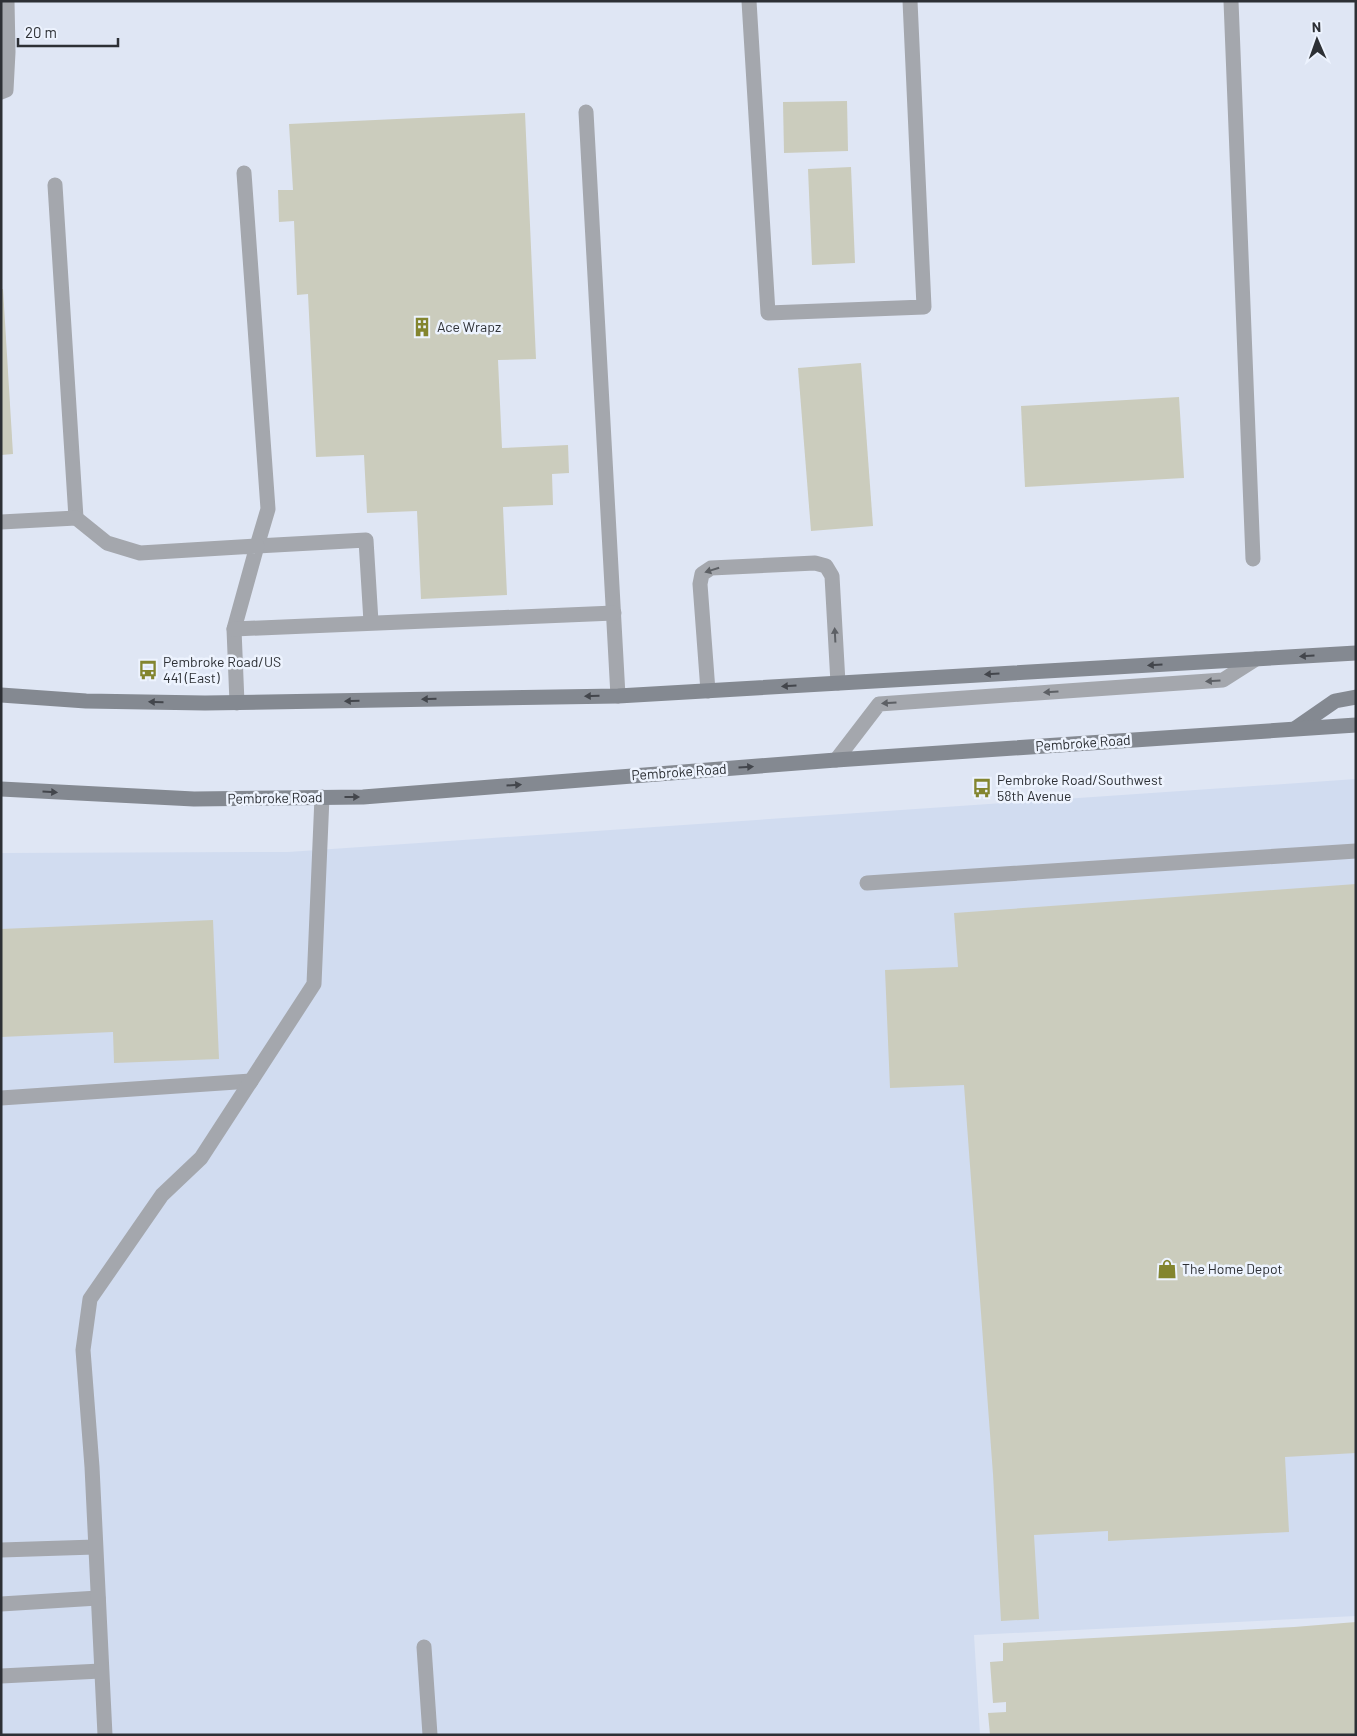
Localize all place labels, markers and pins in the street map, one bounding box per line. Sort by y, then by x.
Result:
building icon: Ace Wrapz [411,316,433,338]
place label: Ace Wrapz [437,318,501,335]
place label: Pembroke Road/US 441 (East) [163,653,281,686]
bus stop icon: Pembroke Road/US 441 (East) [137,659,159,681]
place label: Pembroke Road/Southwest 58th Avenue [997,771,1163,804]
bus stop icon: Pembroke Road/Southwest 58th Avenue [971,777,993,799]
shop icon: The Home Depot [1156,1258,1178,1280]
place label: The Home Depot [1182,1260,1283,1277]

